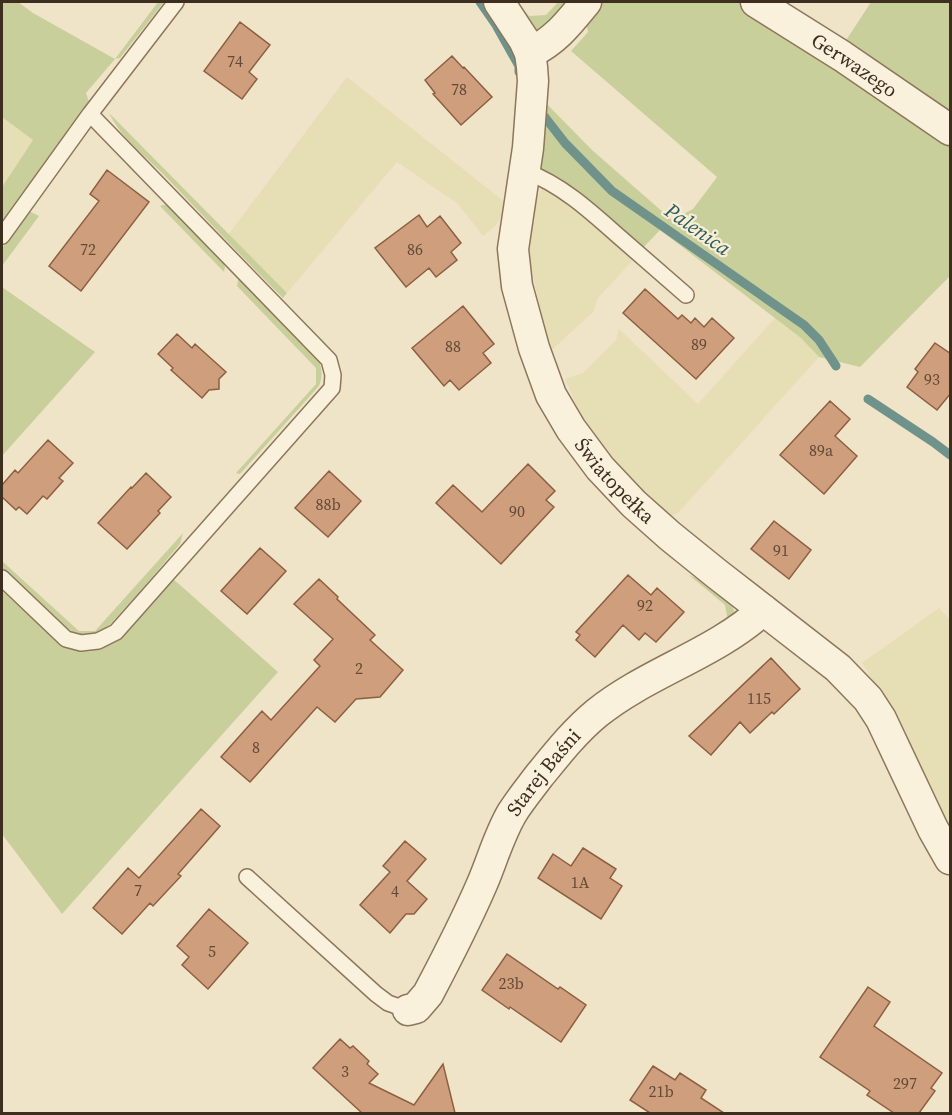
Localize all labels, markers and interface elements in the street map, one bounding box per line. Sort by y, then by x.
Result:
street label: Gerwazego [806,26,903,104]
house number: 74 [227,50,243,72]
house number: 78 [451,78,467,100]
water label: Palenica [658,195,737,262]
house number: 72 [80,238,96,260]
house number: 86 [407,238,423,260]
house number: 89 [691,333,707,355]
house number: 88 [445,335,461,357]
house number: 93 [924,368,940,390]
street label: Światopełka [568,432,661,531]
house number: 89a [809,439,834,461]
house number: 88b [315,493,341,515]
house number: 90 [509,500,525,522]
house number: 91 [773,539,789,561]
house number: 92 [637,594,653,616]
house number: 2 [355,657,363,679]
house number: 115 [747,687,771,709]
street label: Starej Baśni [500,722,587,821]
house number: 8 [252,736,260,758]
house number: 1A [571,871,590,893]
house number: 7 [134,879,142,901]
house number: 4 [391,880,399,902]
house number: 5 [208,940,216,962]
house number: 23b [498,972,524,994]
house number: 3 [341,1060,349,1082]
house number: 297 [893,1072,917,1094]
house number: 21b [648,1080,674,1102]

